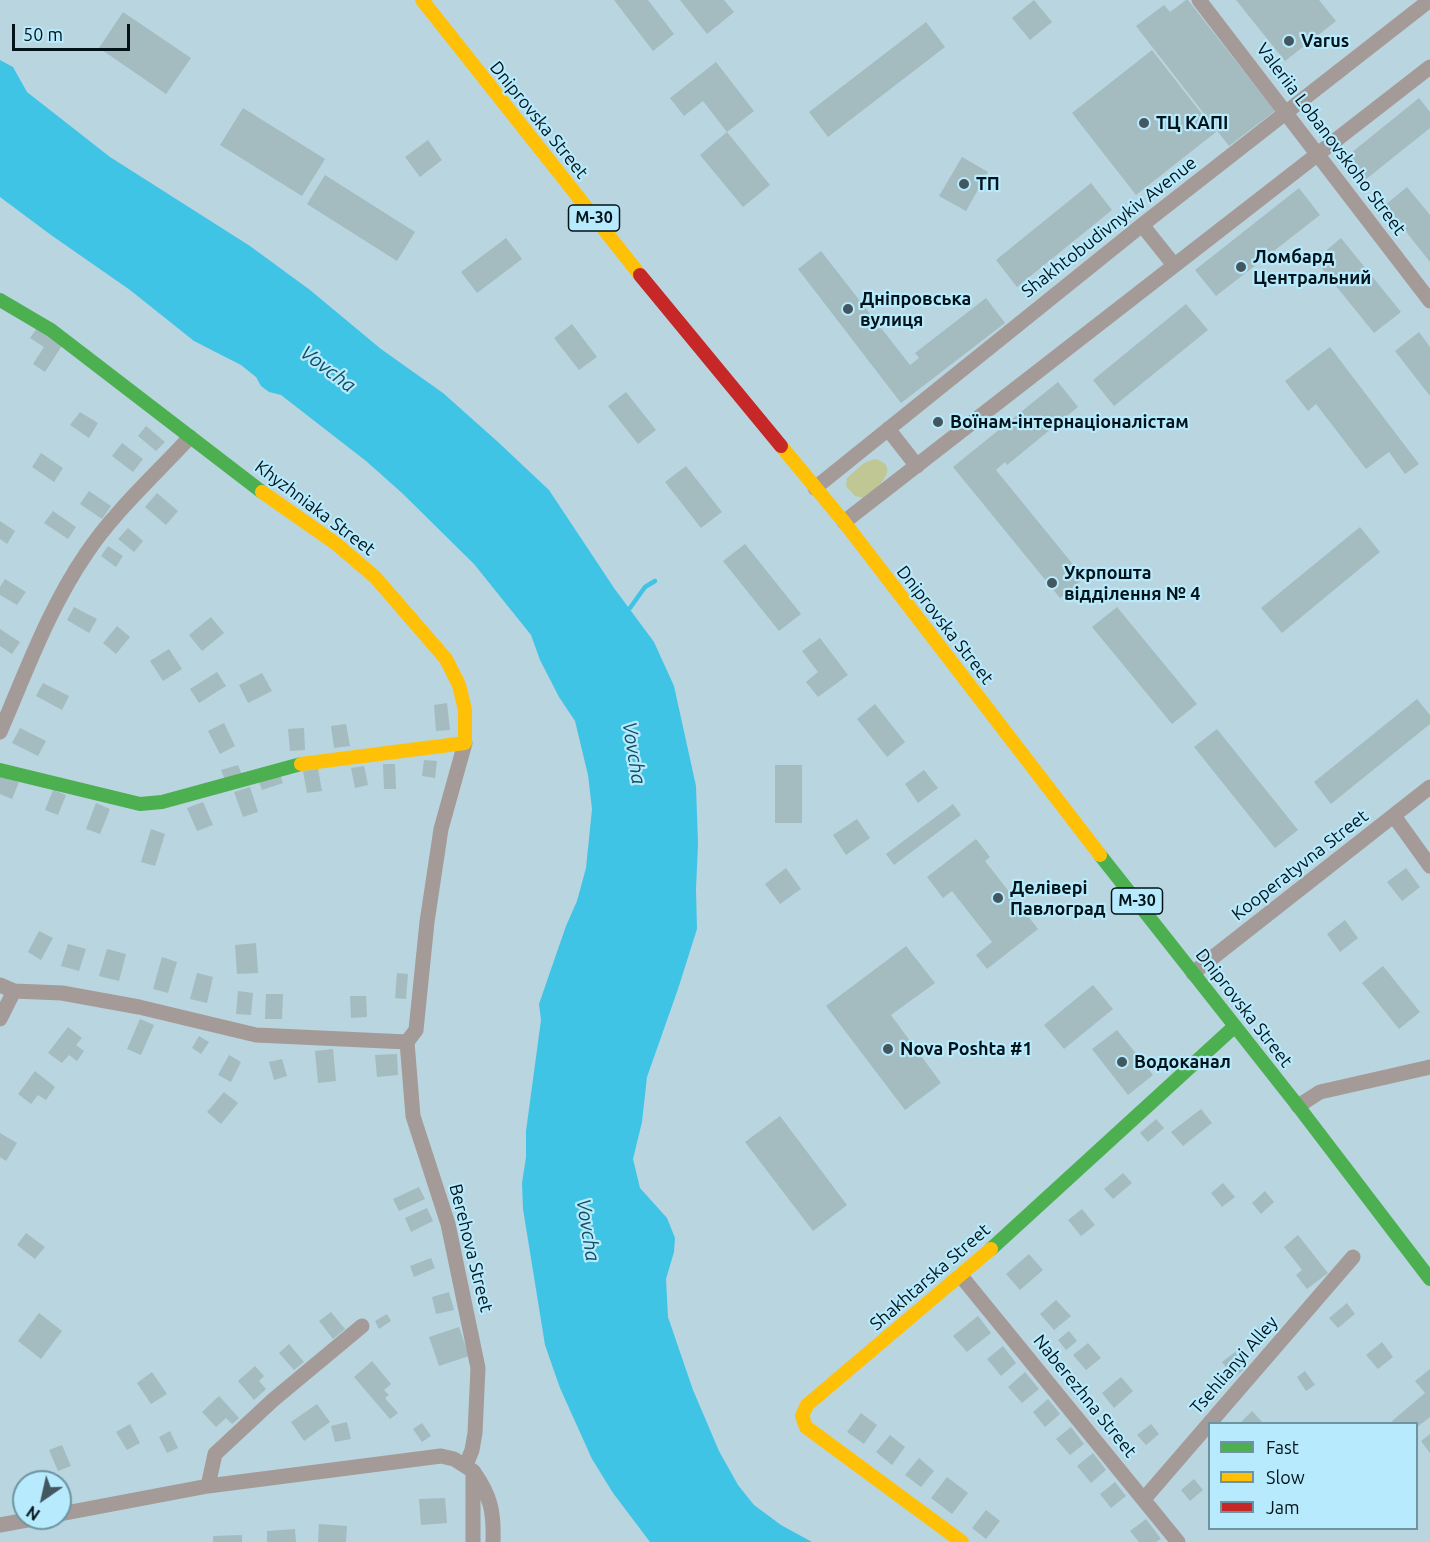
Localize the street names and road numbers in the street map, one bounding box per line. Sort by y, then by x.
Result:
street label: Valeriia Lobanovskoho Street [1252,39,1410,239]
street label: Dniprovska Street [485,57,593,183]
street label: Shakhtobudivnykiv Avenue [1017,152,1201,302]
road number: М-30 [568,205,620,231]
street label: Khyzhniaka Street [251,456,379,560]
street label: Dniprovska Street [892,561,998,689]
street label: Kooperatyvna Street [1228,805,1372,925]
road number: М-30 [1112,888,1162,914]
street label: Dniprovska Street [1191,944,1297,1072]
street label: Berehova Street [445,1182,497,1314]
street label: Shakhtarska Street [866,1219,994,1335]
street label: Tsehlianyi Alley [1186,1312,1282,1418]
street label: Naberezhna Street [1029,1330,1141,1462]

